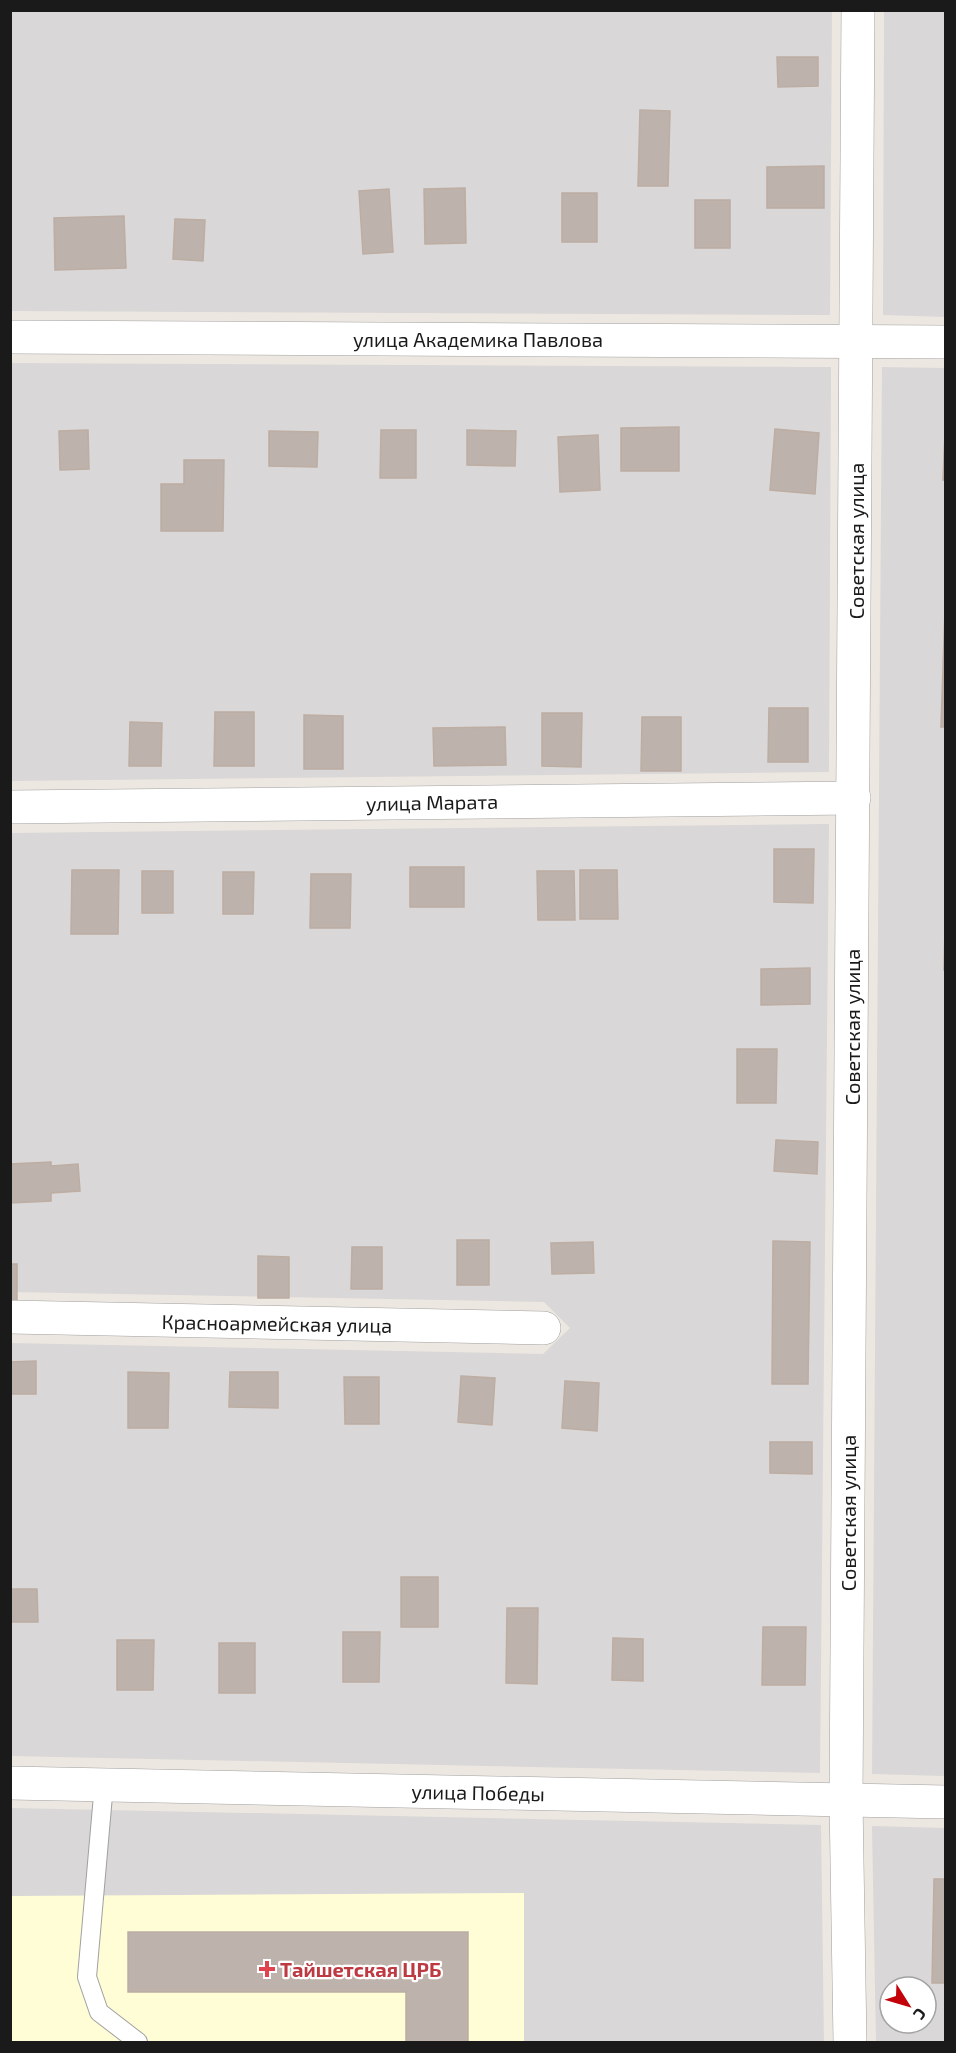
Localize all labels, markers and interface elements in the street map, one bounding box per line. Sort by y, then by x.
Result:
street label: улица Академика Павлова [353,327,603,352]
street label: Советская улица [844,463,869,619]
street label: улица Марата [366,789,498,816]
street label: Советская улица [840,949,865,1105]
street label: Красноармейская улица [162,1309,392,1338]
street label: Советская улица [836,1435,861,1591]
street label: улица Победы [411,1779,545,1806]
place label: Тайшетская ЦРБ [280,1957,441,1981]
marker: Тайшетская ЦРБ [258,1960,276,1978]
north arrow [878,1975,938,2035]
text: С [910,2005,931,2024]

